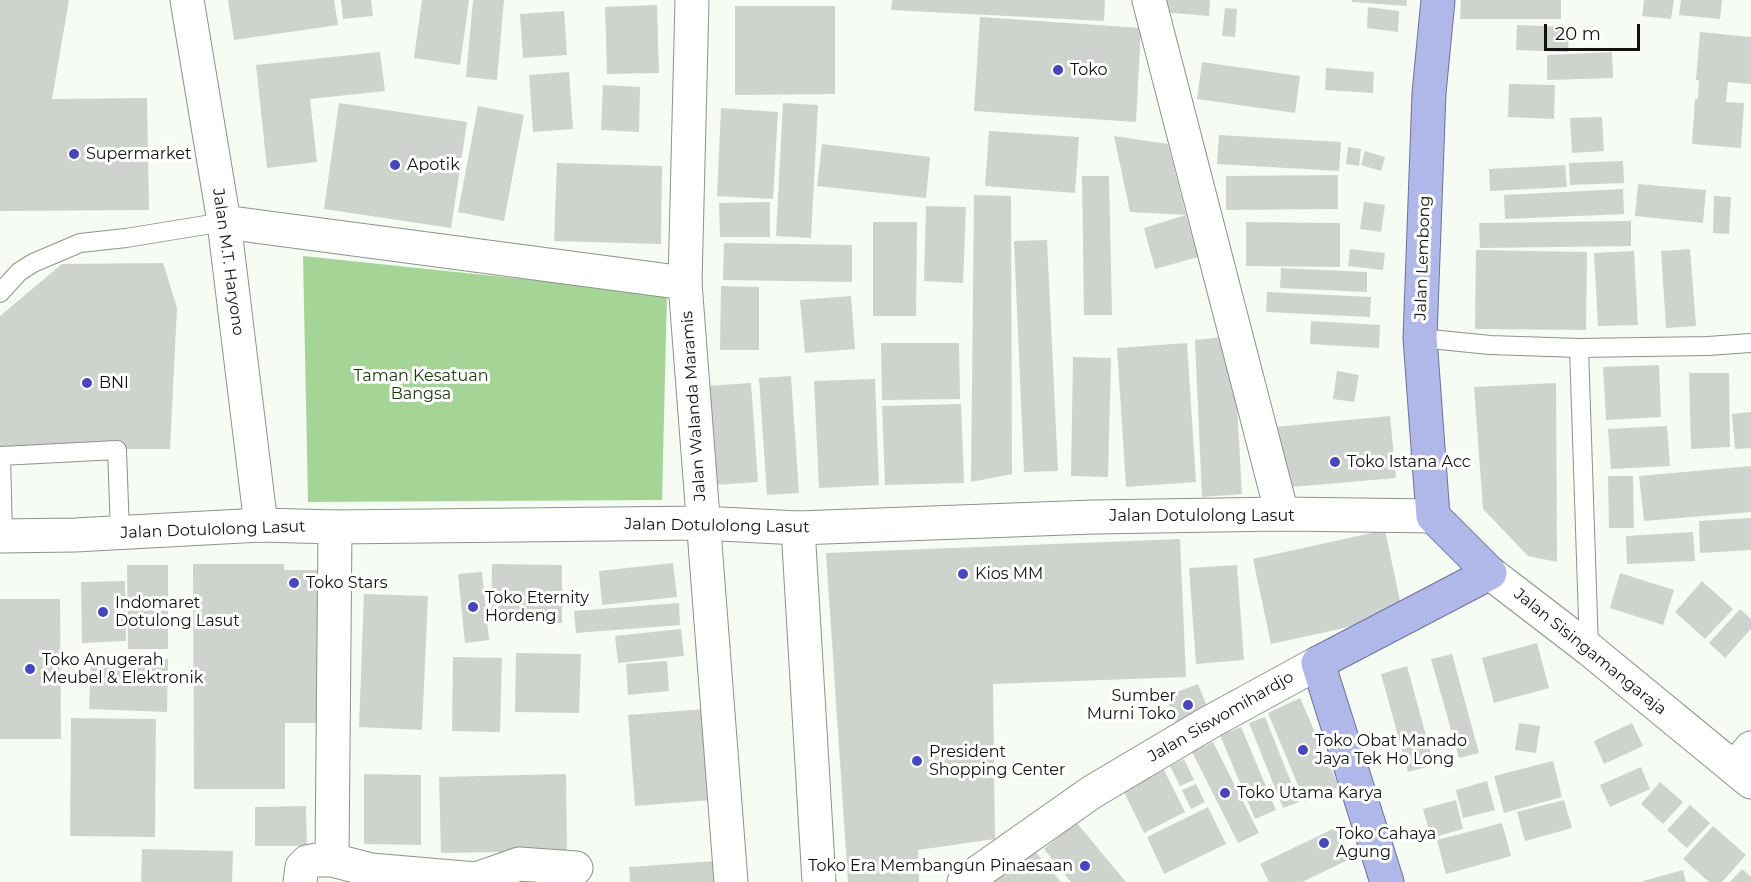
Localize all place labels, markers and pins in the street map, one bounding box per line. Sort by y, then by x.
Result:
place label: Toko [1070,60,1108,80]
marker: Toko [1051,63,1065,77]
place label: Supermarket [86,144,191,164]
marker: Supermarket [67,147,81,161]
place label: Apotik [407,155,460,175]
marker: Apotik [388,158,402,172]
place label: BNI [99,373,129,393]
marker: BNI [80,376,94,390]
place label: Toko Istana Acc [1347,452,1471,472]
marker: Toko Istana Acc [1328,455,1342,469]
place label: Kios MM [975,564,1043,584]
marker: Kios MM [956,567,970,581]
place label: Toko Stars [306,573,387,593]
marker: Toko Stars [287,576,301,590]
place label: Toko Eternity Hordeng [485,588,589,626]
place label: Indomaret Dotulong Lasut [115,593,240,631]
marker: Toko Eternity Hordeng [466,600,480,614]
marker: Indomaret Dotulong Lasut [96,605,110,619]
place label: Toko Anugerah Meubel & Elektronik [42,650,203,688]
marker: Toko Anugerah Meubel & Elektronik [23,662,37,676]
place label: Sumber Murni Toko [1087,686,1176,724]
marker: Sumber Murni Toko [1181,698,1195,712]
place label: Toko Obat Manado Jaya Tek Ho Long [1315,731,1467,769]
place label: President Shopping Center [929,742,1065,780]
marker: Toko Obat Manado Jaya Tek Ho Long [1296,743,1310,757]
marker: President Shopping Center [910,754,924,768]
place label: Toko Utama Karya [1237,783,1382,803]
marker: Toko Utama Karya [1218,786,1232,800]
place label: Toko Cahaya Agung [1336,824,1436,862]
marker: Toko Cahaya Agung [1317,836,1331,850]
place label: Toko Era Membangun Pinaesaan [808,856,1073,876]
marker: Toko Era Membangun Pinaesaan [1078,859,1092,873]

